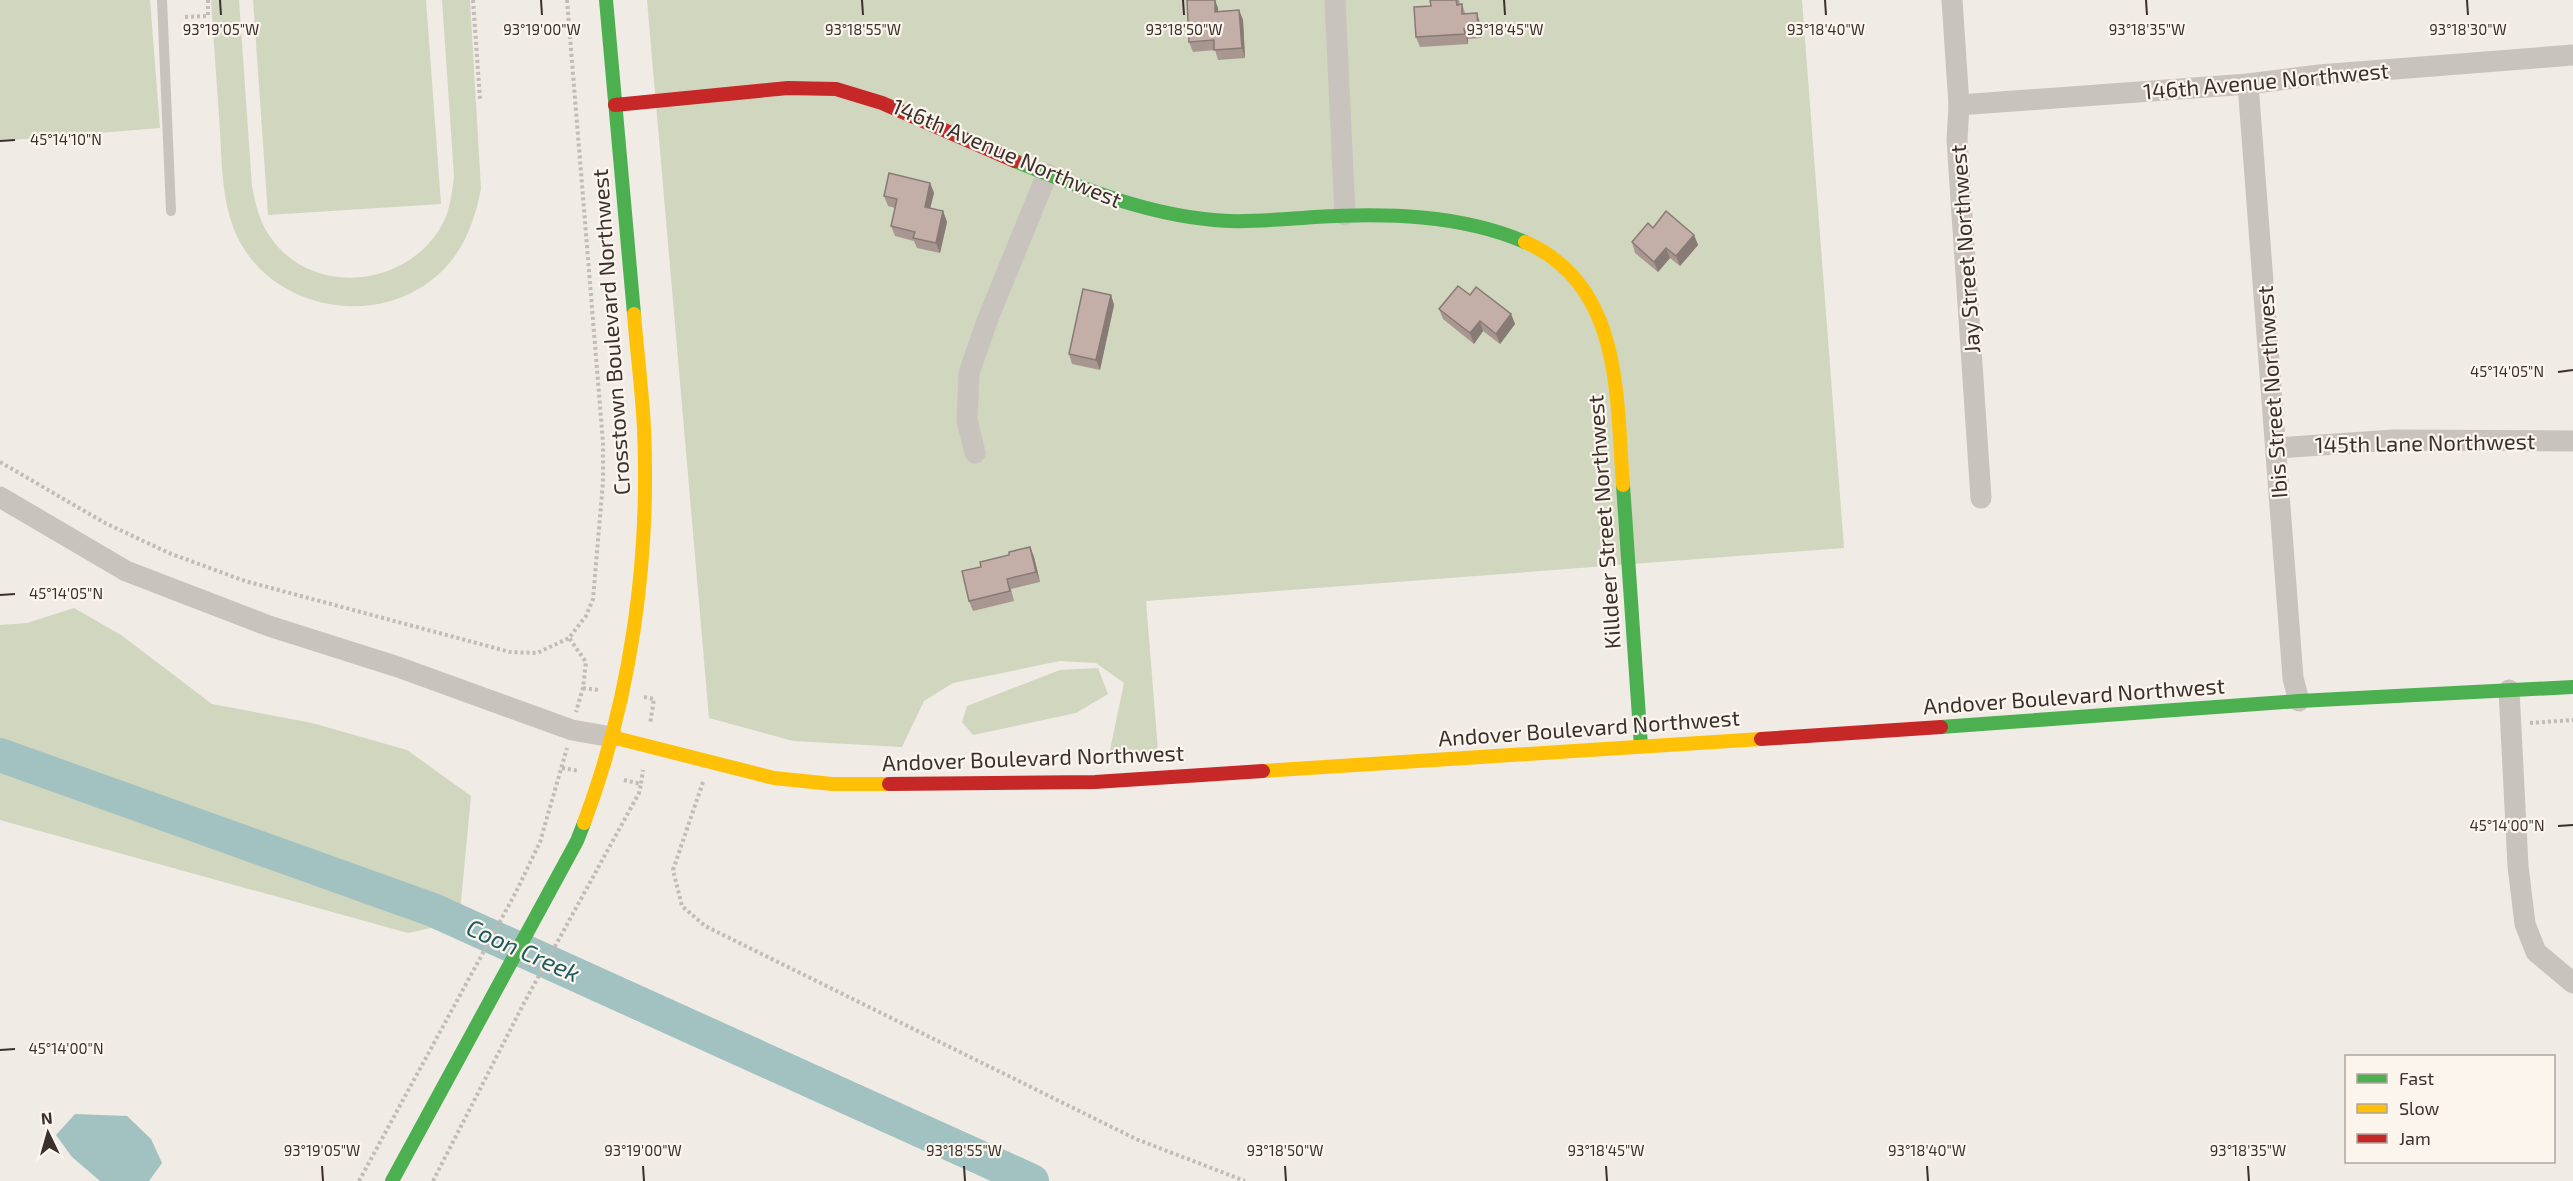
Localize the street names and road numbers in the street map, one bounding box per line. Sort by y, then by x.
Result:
street label: 146th Avenue Northwest [2142,56,2390,104]
street label: 146th Avenue Northwest [889,92,1126,212]
street label: Jay Street Northwest [1944,144,1984,354]
street label: Crosstown Boulevard Northwest [586,168,634,496]
street label: Ibis Street Northwest [2251,285,2291,499]
street label: Killdeer Street Northwest [1581,394,1625,650]
street label: 145th Lane Northwest [2315,427,2535,457]
street label: Andover Boulevard Northwest [1922,671,2226,719]
street label: Andover Boulevard Northwest [1437,703,1741,751]
street label: Andover Boulevard Northwest [882,739,1184,775]

